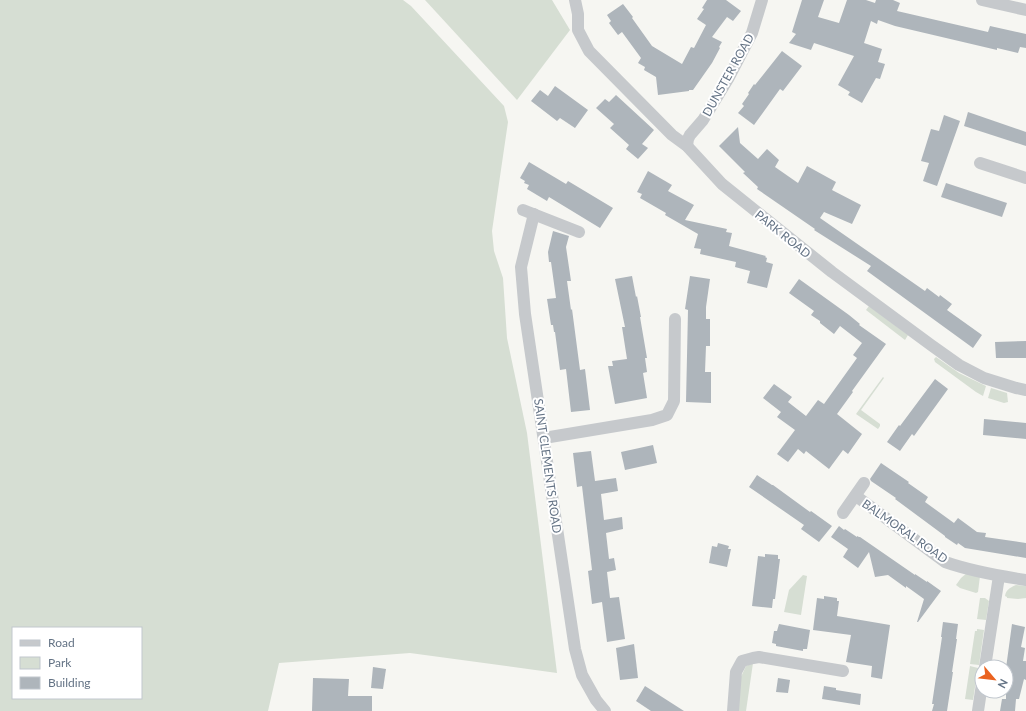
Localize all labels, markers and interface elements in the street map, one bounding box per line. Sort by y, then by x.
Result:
street label: DUNSTER ROAD [699,31,757,119]
street label: PARK ROAD [752,207,814,261]
street label: SAINT CLEMENTS ROAD [531,398,565,534]
street label: BALMORAL ROAD [859,496,951,566]
legend [12,627,142,699]
text: Road [48,635,75,650]
text: Park [48,655,72,670]
north arrow [974,659,1014,699]
text: Building [48,675,91,690]
text: N [996,677,1011,691]

